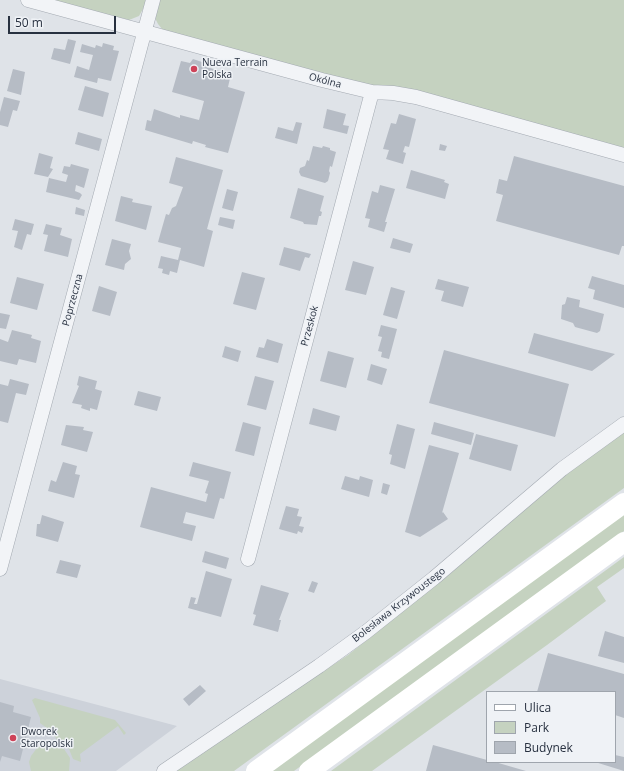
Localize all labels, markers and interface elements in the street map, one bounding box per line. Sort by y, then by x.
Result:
scale bar [10,8,118,34]
text: 50 m [15,14,43,31]
place label: Nueva Terrain Polska [202,57,268,80]
marker: Nueva Terrain Polska [189,64,199,74]
street label: Okólna [307,71,343,91]
street label: Poprzeczna [60,273,86,327]
street label: Przeskok [299,304,321,348]
street label: Bolesława Krzywoustego [350,565,448,645]
legend [486,691,616,763]
text: Ulica [524,699,551,716]
text: Park [524,719,549,736]
place label: Dworek Staropolski [21,726,73,750]
marker: Dworek Staropolski [8,733,18,743]
text: Budynek [524,739,573,756]

